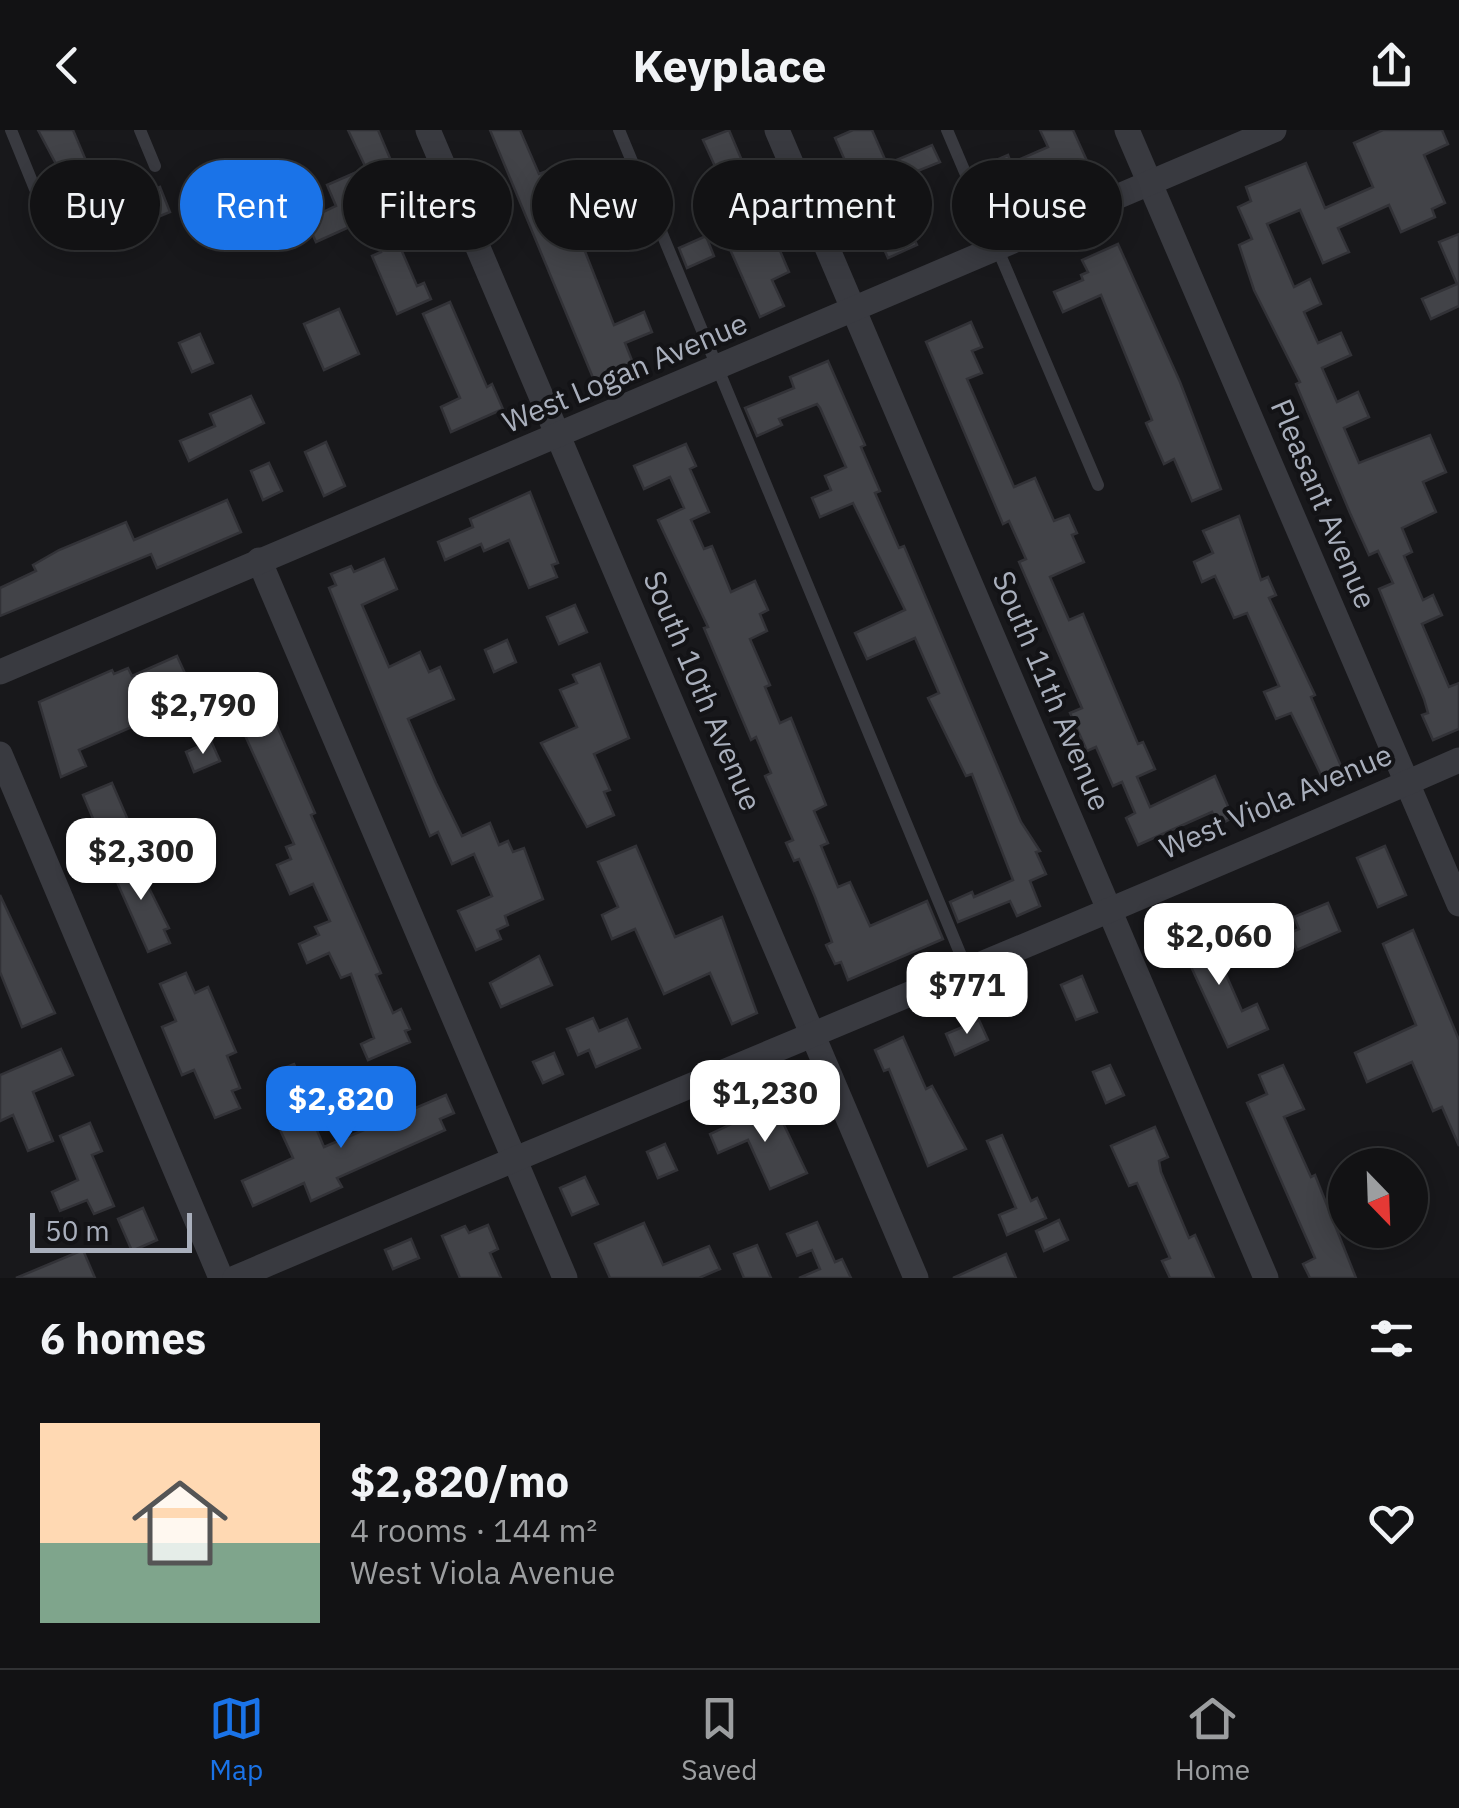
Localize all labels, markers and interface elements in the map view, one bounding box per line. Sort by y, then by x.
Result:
text: Keyplace [632,36,827,94]
icon: back [40,38,95,93]
icon: share [1364,38,1419,93]
chip: Buy [30,160,160,250]
chip: Rent [180,160,323,250]
chip: Filters [343,160,512,250]
chip: New [532,160,673,250]
chip: Apartment [693,160,932,250]
chip: House [952,160,1122,250]
street label: West Logan Avenue [496,302,753,441]
street label: Pleasant Avenue [1263,393,1386,614]
street label: South 10th Avenue [635,565,771,816]
street label: South 11th Avenue [984,565,1120,816]
pin: $2,790 [122,672,284,757]
text: $2,790 [150,683,256,725]
street label: West Viola Avenue [1153,734,1398,867]
pin: $2,300 [60,818,222,903]
text: $2,300 [88,829,194,871]
pin: $2,060 [1138,903,1300,988]
text: $2,060 [1166,914,1272,956]
pin: $771 [908,952,1026,1037]
text: $771 [929,963,1005,1005]
pin: $1,230 [684,1060,846,1145]
pin: $2,820 [260,1066,422,1151]
text: $1,230 [712,1071,818,1113]
text: $2,820 [288,1077,394,1119]
north arrow [1328,1148,1428,1248]
map controls [1328,1148,1428,1248]
scale bar [30,1208,192,1252]
text: 50 m [45,1212,110,1249]
text: 6 homes [40,1311,206,1366]
icon: filters [1364,1311,1419,1366]
text: $2,820/mo [350,1454,569,1509]
icon: home [120,1463,240,1583]
icon: heart [1364,1496,1419,1551]
text: 4 rooms · 144 m² [350,1509,597,1551]
text: West Viola Avenue [350,1551,615,1593]
tab: Map [209,1691,264,1788]
tab: Saved [681,1691,757,1788]
tab: Home [1175,1691,1250,1788]

